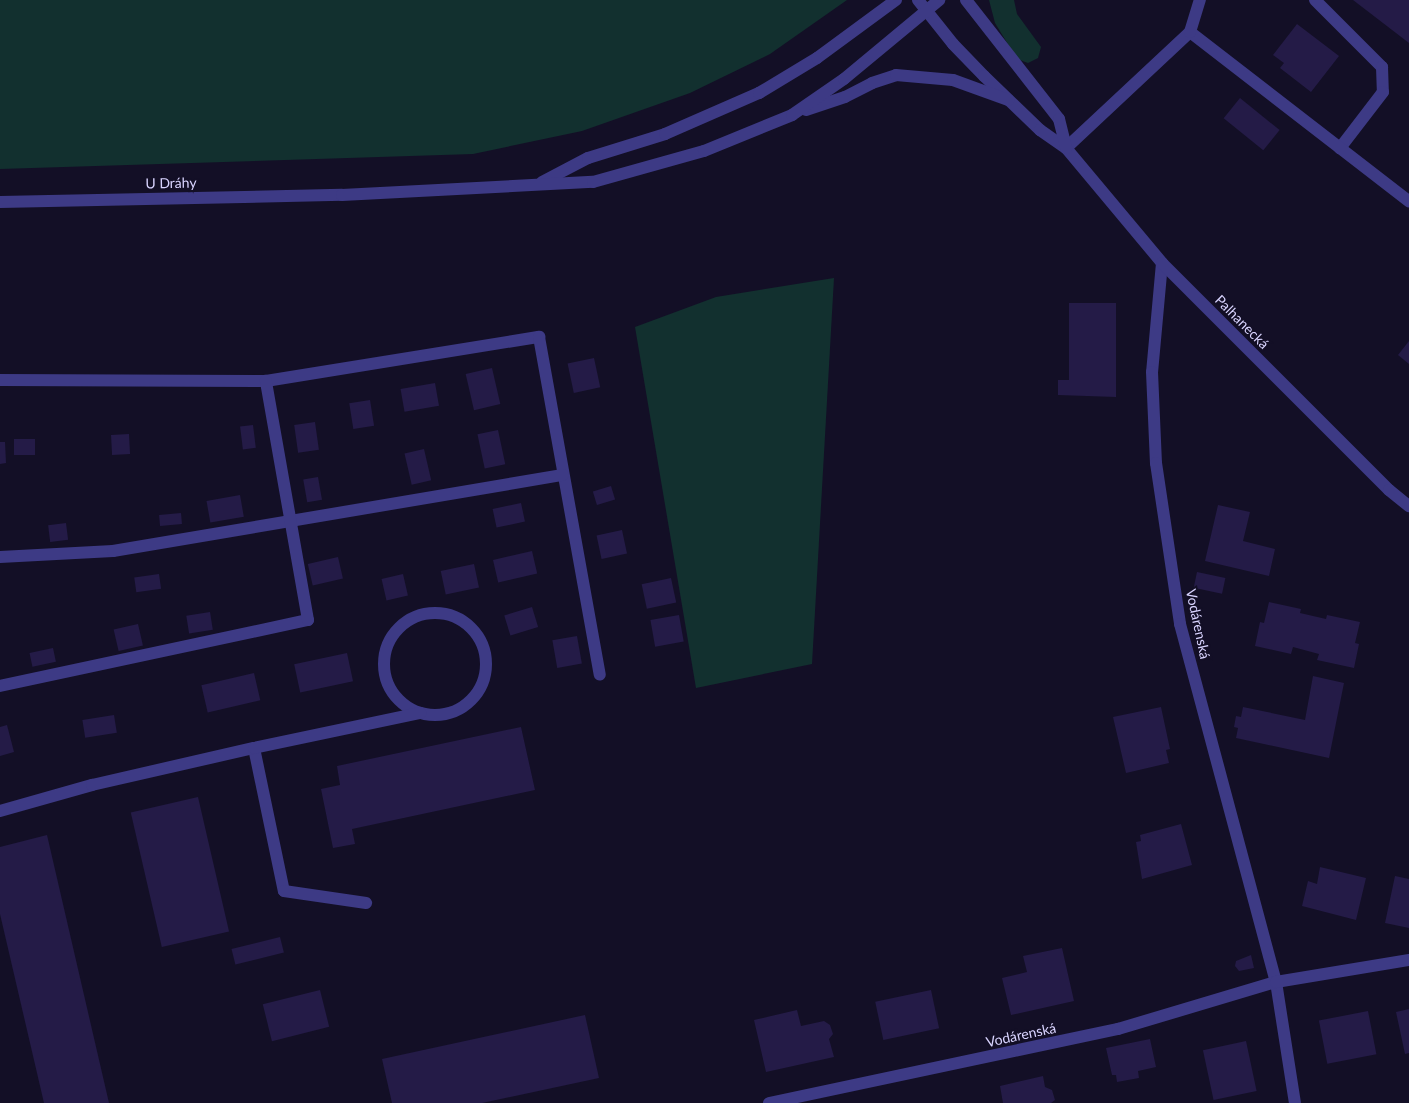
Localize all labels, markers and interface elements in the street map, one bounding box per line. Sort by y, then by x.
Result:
street label: U Dráhy [145,174,197,192]
street label: Palhanecká [1212,292,1272,352]
street label: Vodárenská [1182,587,1214,661]
street label: Vodárenská [984,1019,1058,1051]

